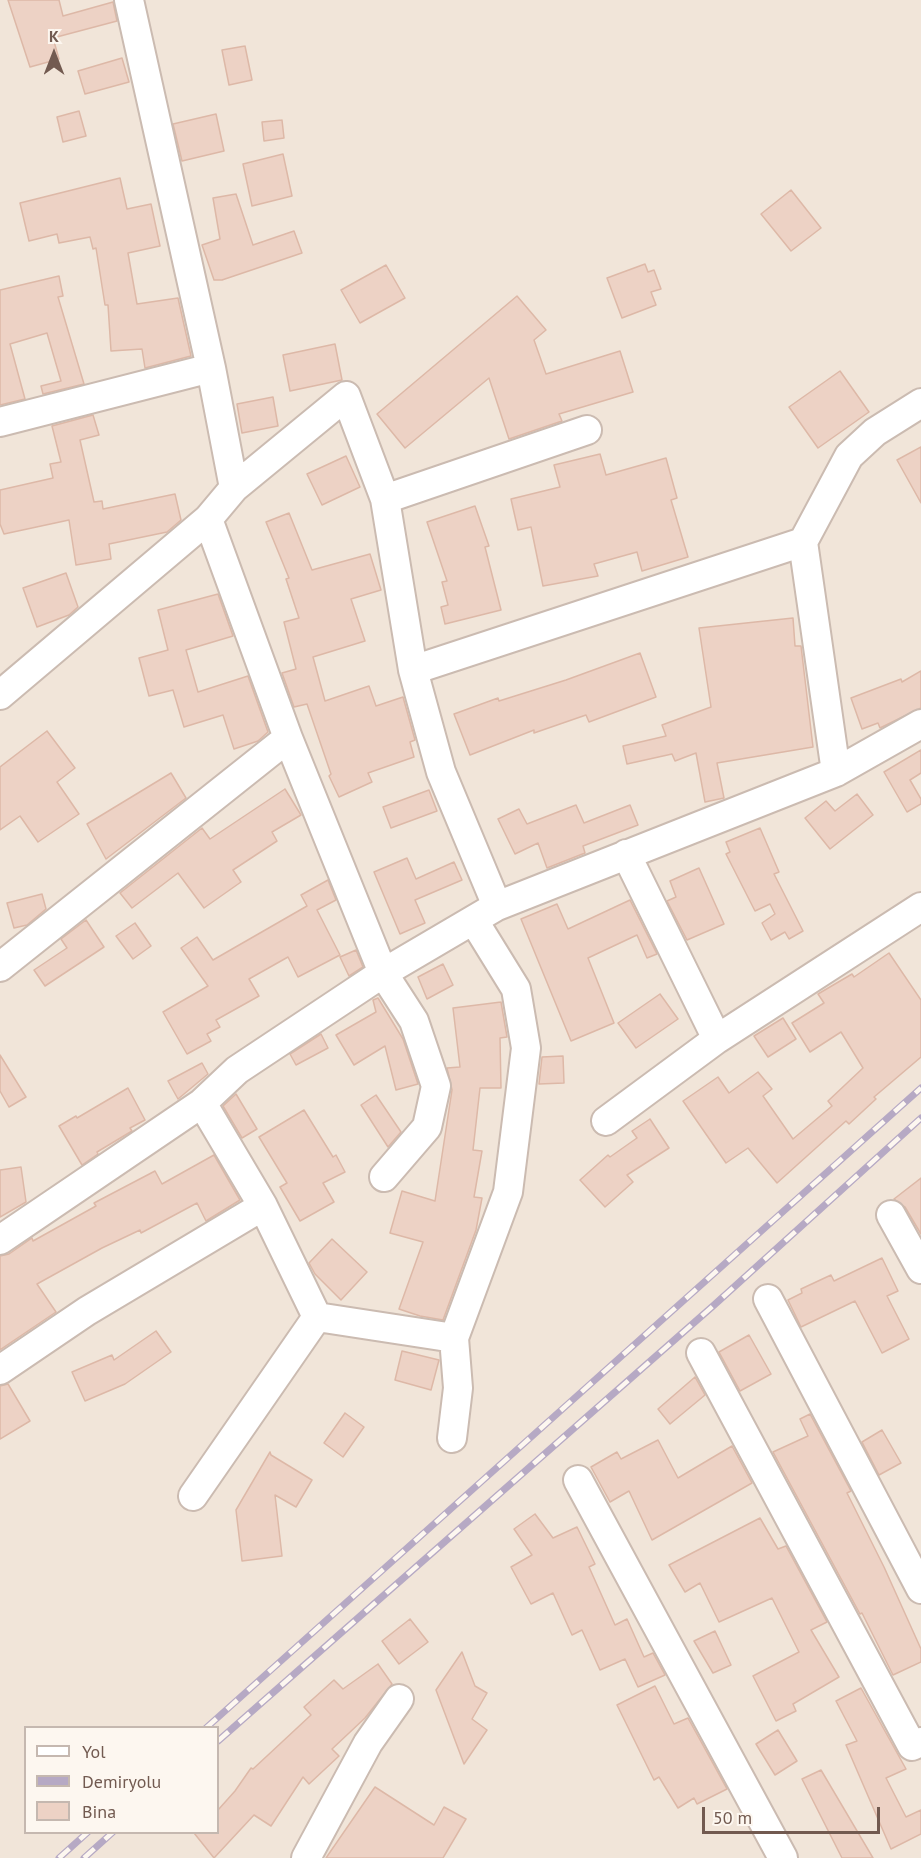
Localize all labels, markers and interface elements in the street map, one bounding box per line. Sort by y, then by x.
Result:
north arrow [24,24,84,84]
text: K [49,26,59,46]
legend [24,1726,219,1834]
text: Yol [82,1740,105,1763]
text: Demiryolu [82,1770,161,1793]
scale bar [705,1795,884,1833]
text: Bina [82,1800,116,1823]
text: 50 m [713,1806,752,1829]

